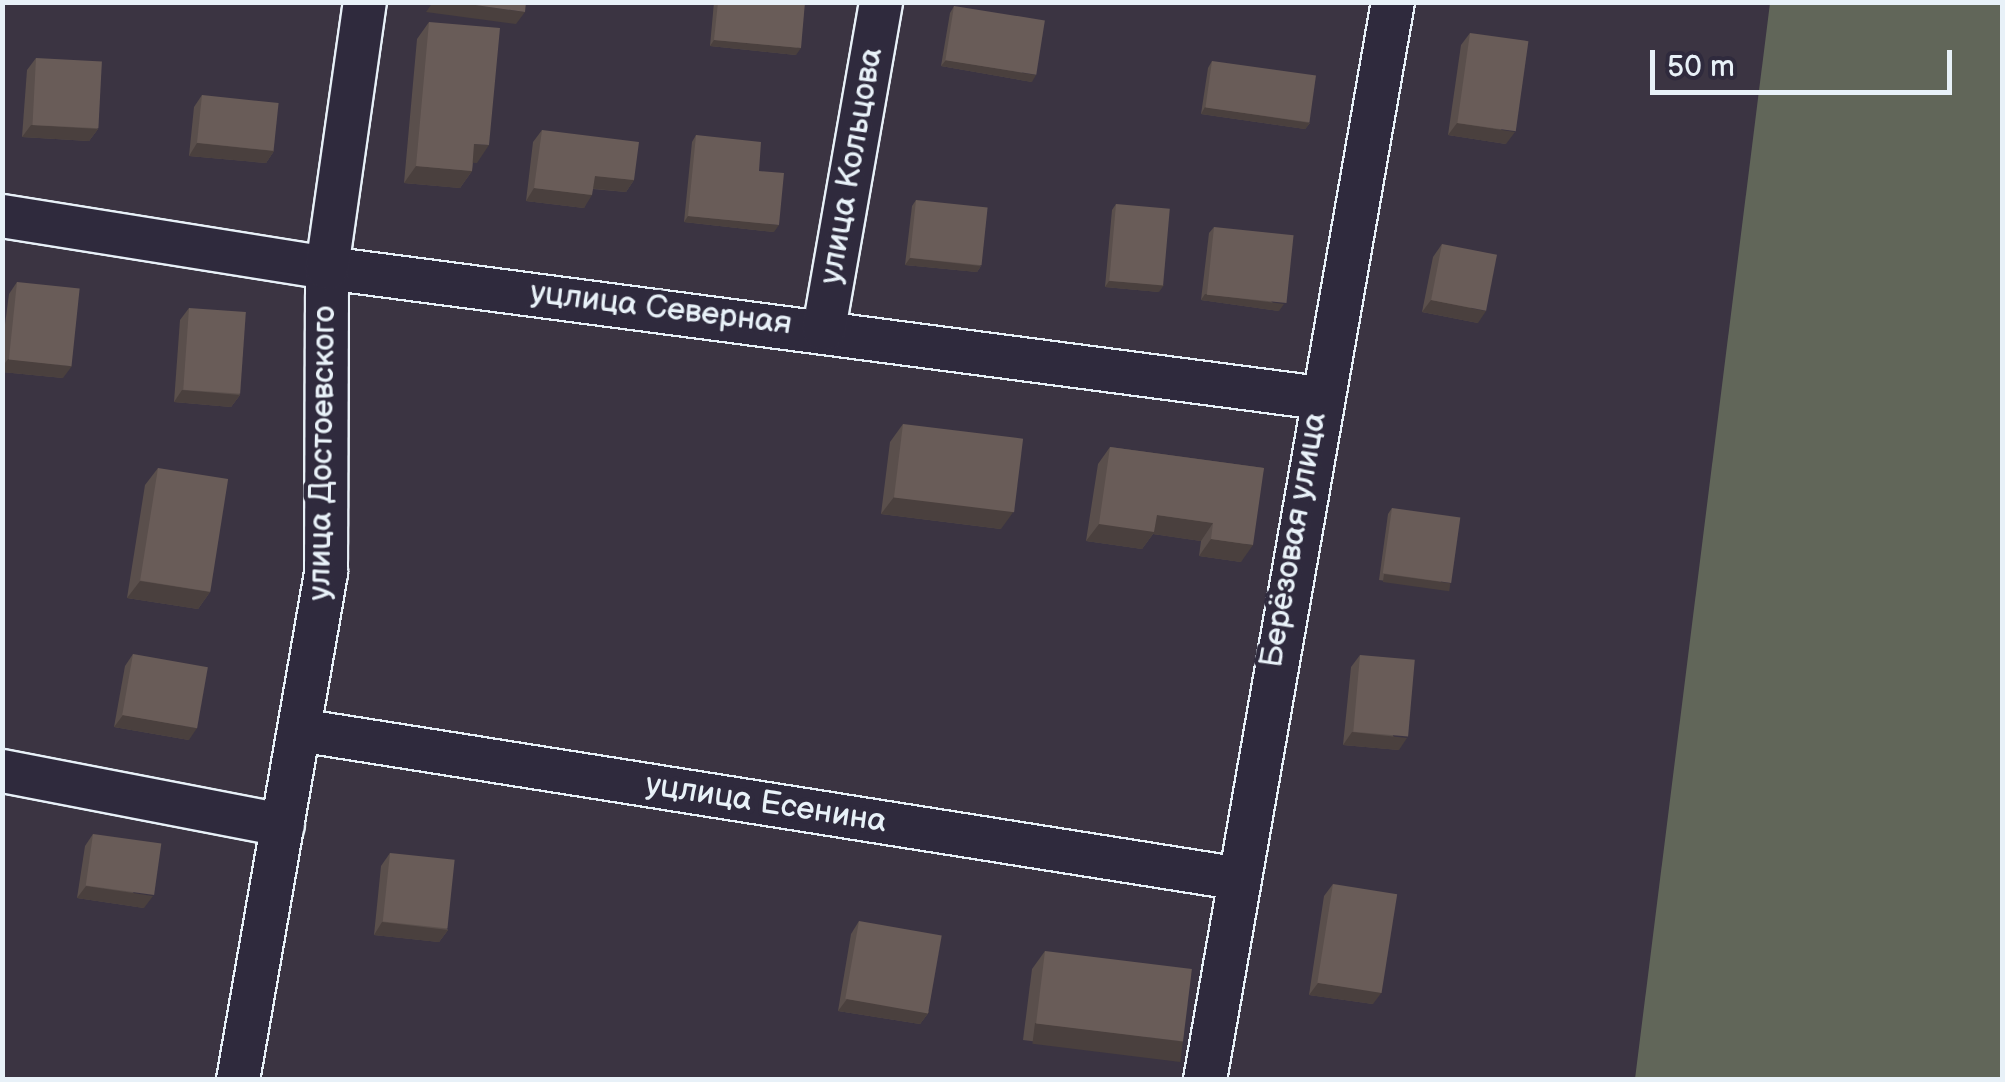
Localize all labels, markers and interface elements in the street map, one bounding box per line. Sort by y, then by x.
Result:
scale bar [1655,30,1958,92]
street label: улица Кольцова [812,45,892,287]
text: 50 m [1667,49,1735,85]
street label: уцлица Северная [528,274,794,344]
street label: улица Достоевского [301,305,345,601]
street label: Берёзовая улица [1253,409,1335,671]
street label: уцлица Есенина [643,766,889,842]

